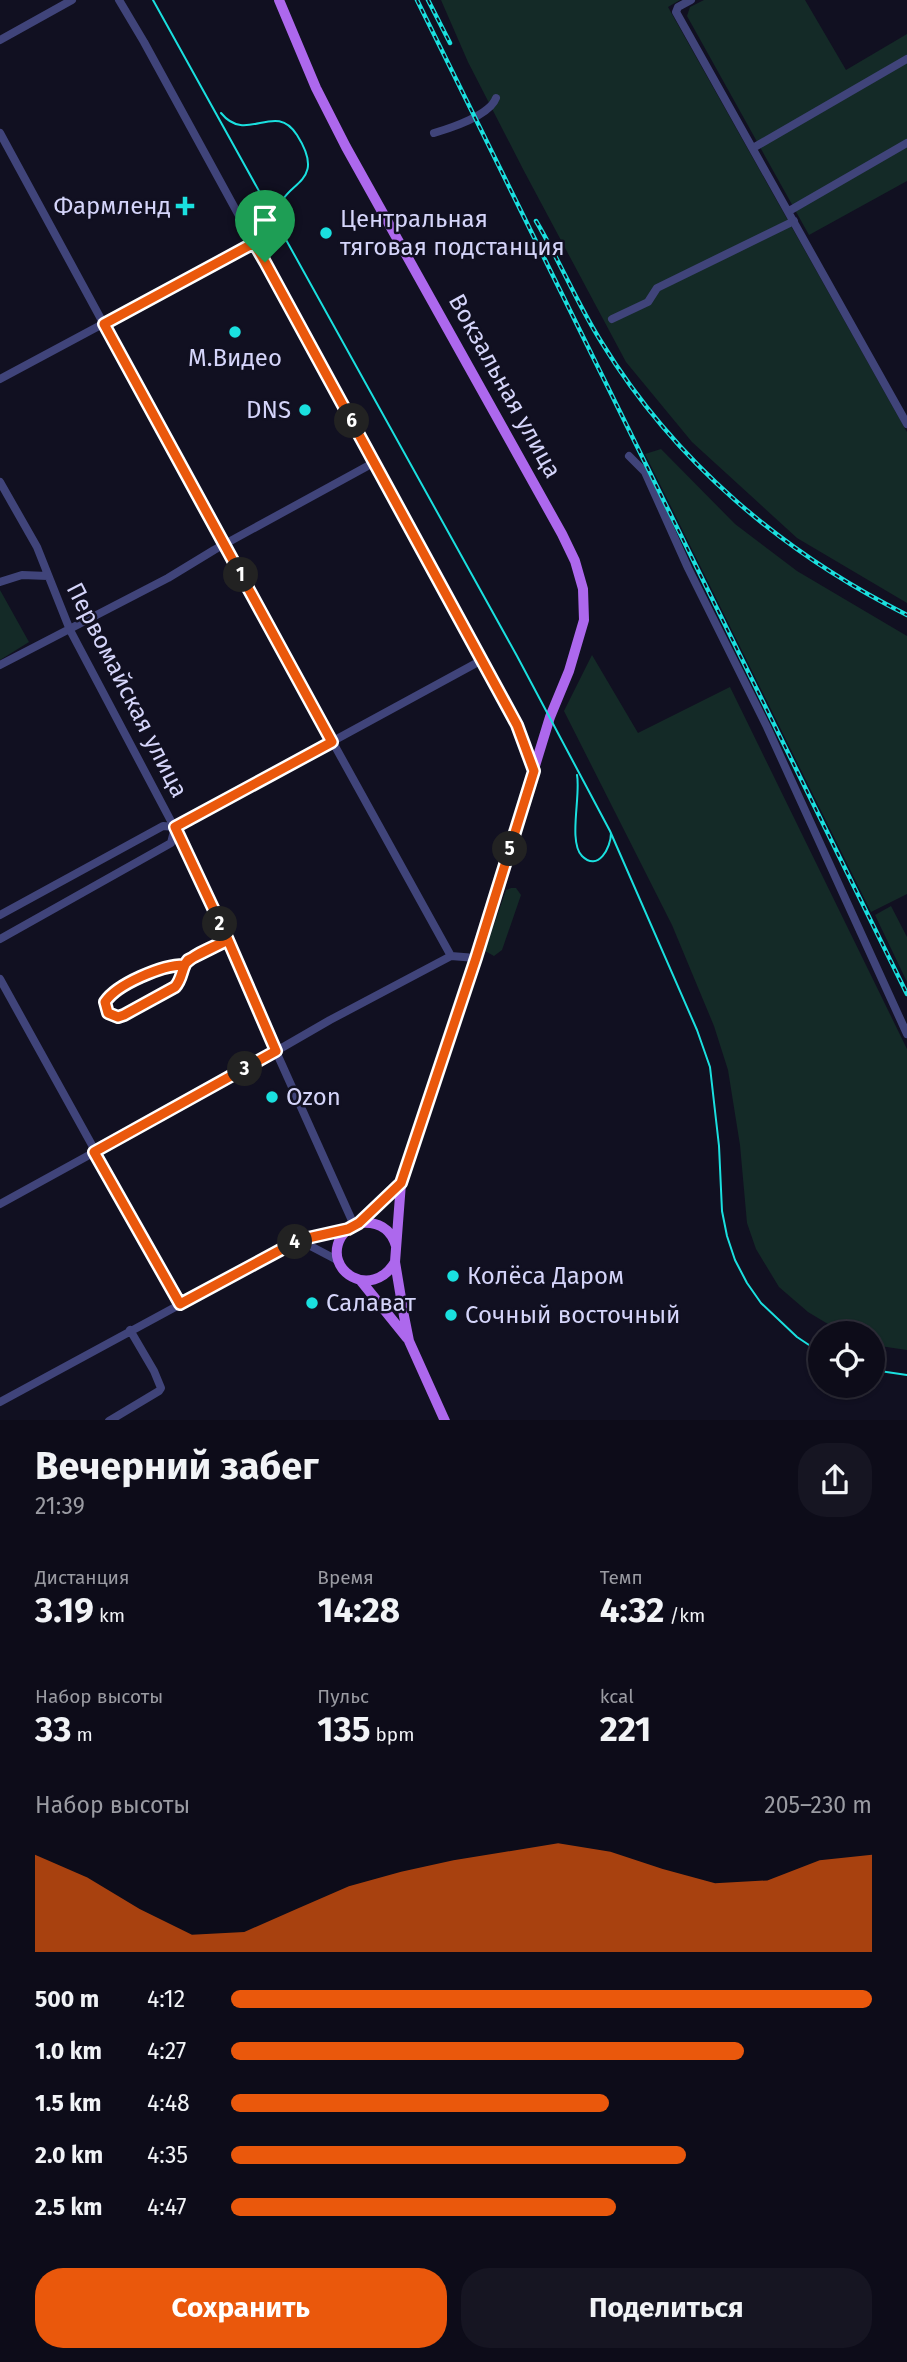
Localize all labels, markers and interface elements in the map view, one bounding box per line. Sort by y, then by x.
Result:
pin [235,190,295,262]
place label: Фармленд [54,192,171,220]
marker: Фармленд [177,198,193,214]
icon: arrive [246,201,284,239]
place label: Центральная тяговая подстанция [340,205,565,261]
marker: Центральная тяговая подстанция [318,225,334,241]
street label: Вокзальная улица [443,289,567,483]
marker: М.Видео [227,324,243,340]
place label: М.Видео [188,344,282,372]
place label: DNS [246,396,291,424]
marker: DNS [297,402,313,418]
pin: 6 [334,404,370,438]
text: 6 [346,409,357,432]
pin: 1 [224,558,258,592]
text: 1 [236,563,245,586]
street label: Первомайская улица [61,578,193,802]
pin: 5 [492,832,528,866]
text: 5 [504,837,515,860]
pin: 2 [202,906,238,942]
text: 2 [215,912,224,935]
pin: 3 [228,1052,262,1086]
text: 3 [240,1057,249,1080]
place label: Ozon [286,1083,341,1111]
marker: Ozon [264,1089,280,1105]
pin: 4 [278,1224,312,1260]
text: 4 [289,1230,300,1253]
place label: Колёса Даром [467,1262,624,1290]
marker: Колёса Даром [445,1268,461,1284]
place label: Салават [326,1289,416,1317]
marker: Салават [304,1295,320,1311]
place label: Сочный восточный [465,1301,681,1329]
marker: Сочный восточный [443,1307,459,1323]
map controls [808,1321,885,1398]
button: locate [808,1321,885,1398]
text: Вечерний забег [35,1443,319,1489]
button: share [798,1443,872,1517]
text: 21:39 [35,1492,85,1520]
text: Дистанция [35,1566,130,1589]
text: Время [317,1566,374,1589]
text: Темп [600,1566,643,1589]
text: 3.19 [35,1589,94,1631]
text: 14:28 [317,1589,400,1631]
text: 4:32 [600,1589,664,1631]
text: km [94,1604,125,1627]
text: /km [664,1604,705,1627]
text: Набор высоты [35,1685,163,1708]
text: Пульс [317,1685,369,1708]
text: kcal [600,1685,634,1708]
text: 33 [35,1708,71,1750]
text: 135 [317,1708,371,1750]
text: 221 [600,1708,651,1750]
text: m [71,1723,93,1746]
text: bpm [371,1723,414,1746]
text: Набор высоты [35,1791,190,1819]
text: 205–230 m [764,1791,872,1819]
text: 500 m [35,1985,99,2013]
text: 4:12 [147,1985,185,2013]
text: 1.0 km [35,2037,102,2065]
text: 4:27 [147,2037,186,2065]
text: 1.5 km [35,2089,101,2117]
text: 4:48 [147,2089,190,2117]
text: 2.0 km [35,2141,103,2169]
text: 4:35 [147,2141,188,2169]
text: 2.5 km [35,2193,103,2221]
text: 4:47 [147,2193,187,2221]
button: Сохранить [35,2268,447,2348]
button: Поделиться [461,2268,872,2348]

